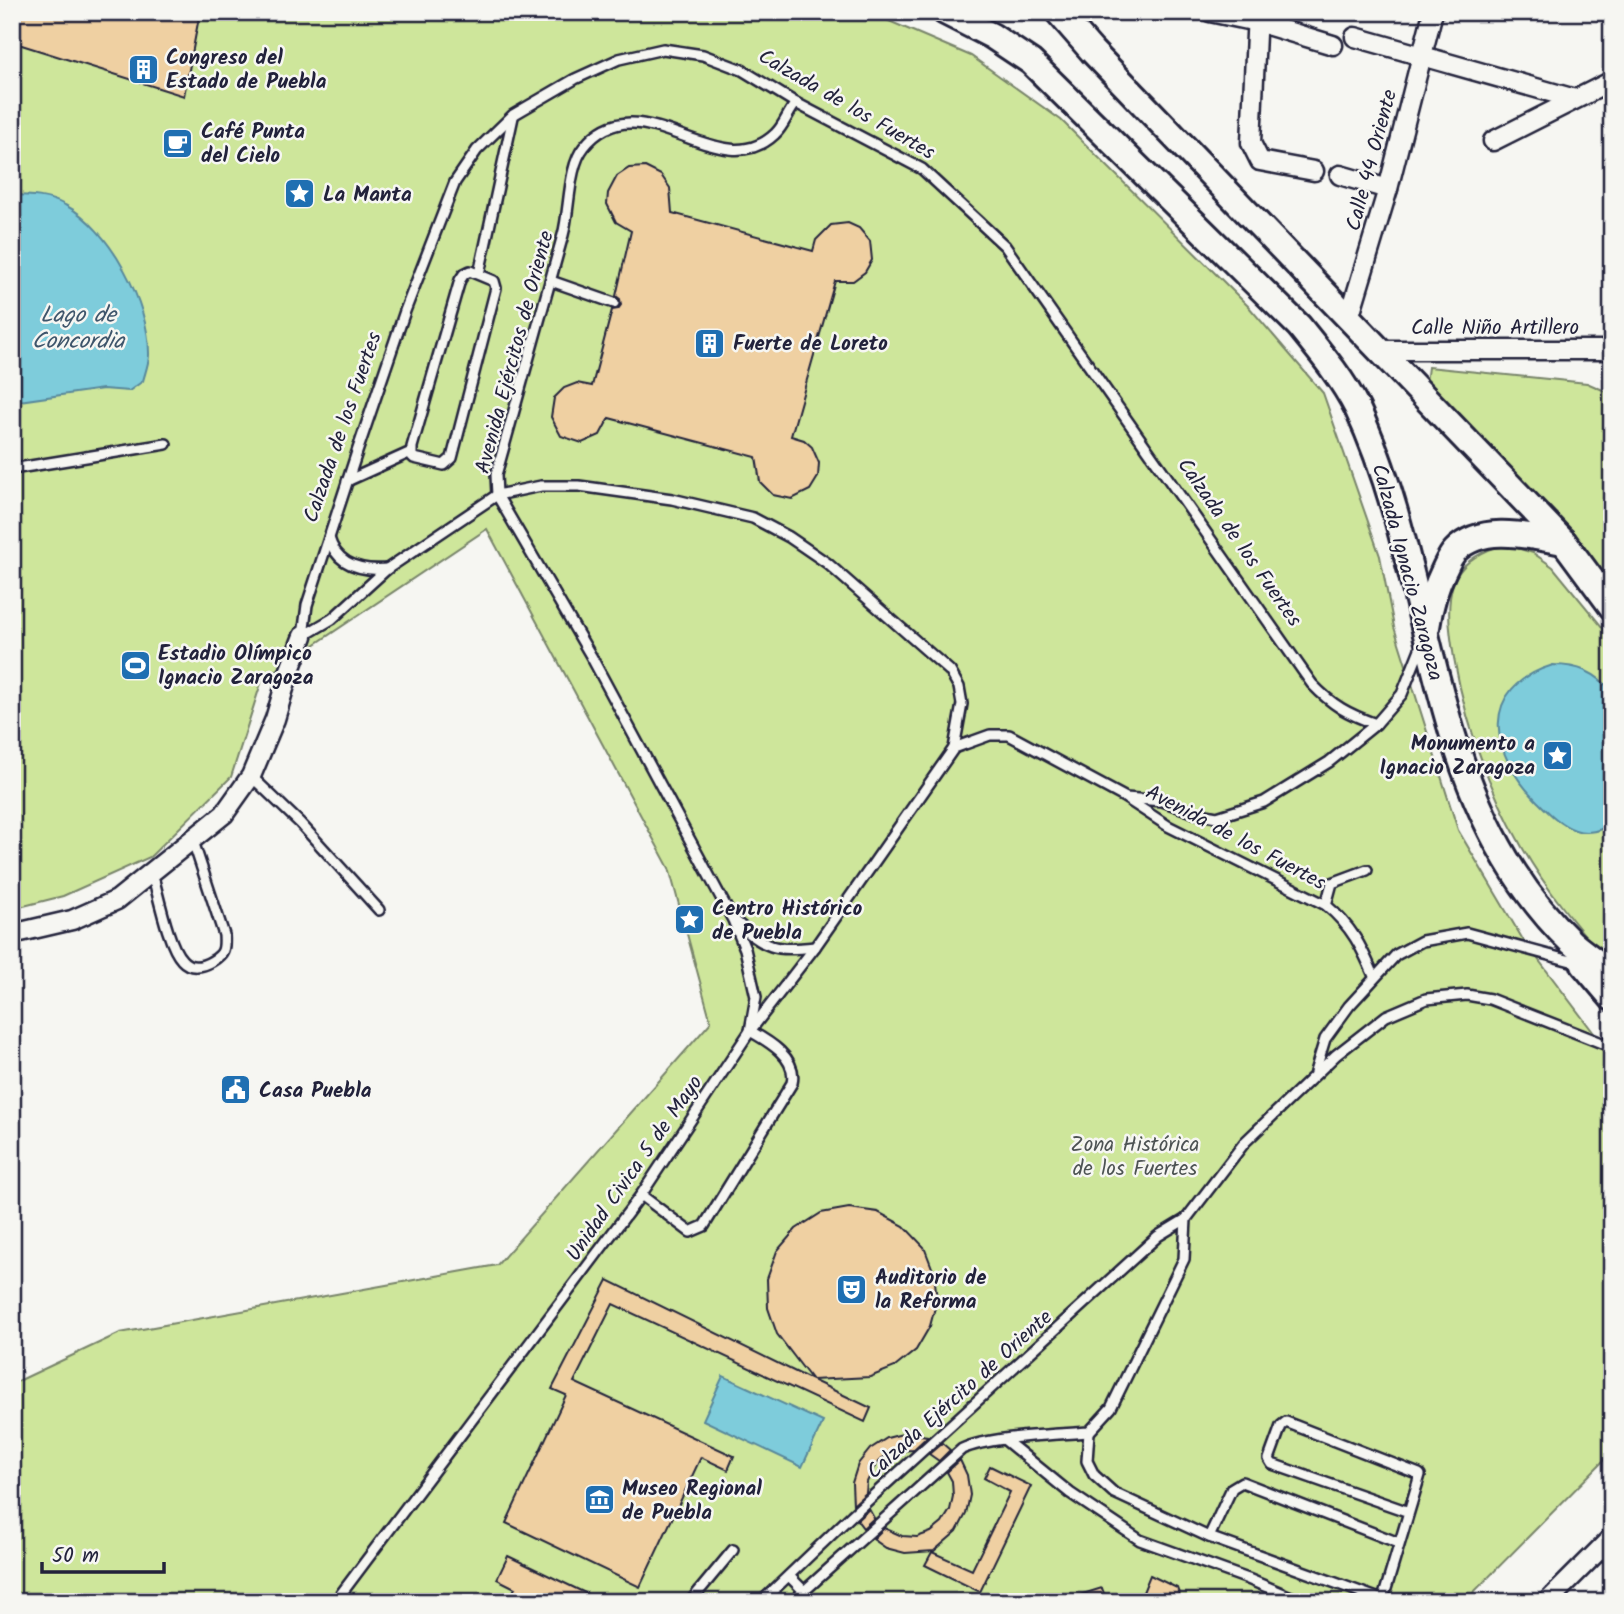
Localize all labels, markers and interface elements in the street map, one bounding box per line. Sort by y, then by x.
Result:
street label: Calzada de los Fuertes [751,41,941,170]
place label: Congreso del Estado de Puebla [166,42,327,99]
building icon: Congreso del Estado de Puebla [126,52,160,86]
street label: Calle 44 Oriente [1338,85,1407,235]
place label: Café Punta del Cielo [201,116,305,173]
cafe icon: Café Punta del Cielo [161,126,195,160]
place icon: La Manta [283,177,317,211]
place label: La Manta [323,179,412,212]
street label: Avenida Ejércitos de Oriente [467,227,564,478]
water label: Lago de Concordia [32,298,126,360]
street label: Calle Niño Artillero [1411,312,1579,345]
building icon: Fuerte de Loreto [693,326,727,360]
street label: Calzada de los Fuertes [295,328,392,527]
place label: Fuerte de Loreto [733,328,888,361]
street label: Calzada de los Fuertes [1168,452,1310,634]
street label: Calzada Ignacio Zaragoza [1362,460,1451,685]
place label: Estadio Olímpico Ignacio Zaragoza [158,638,314,695]
sports icon: Estadio Olímpico Ignacio Zaragoza [118,648,152,682]
place label: Monumento a Ignacio Zaragoza [1380,728,1535,785]
place icon: Monumento a Ignacio Zaragoza [1541,738,1575,772]
street label: Avenida de los Fuertes [1139,777,1332,900]
place label: Centro Histórico de Puebla [712,893,863,950]
place icon: Centro Histórico de Puebla [672,903,706,937]
street label: Unidad Civica 5 de Mayo [558,1069,712,1269]
public building icon: Casa Puebla [219,1073,253,1107]
place label: Casa Puebla [259,1075,372,1108]
park label: Zona Histórica de los Fuertes [1071,1129,1199,1186]
place label: Auditorio de la Reforma [875,1262,987,1319]
theatre icon: Auditorio de la Reforma [835,1272,869,1306]
street label: Calzada Ejército de Oriente [859,1302,1061,1488]
place label: Museo Regional de Puebla [622,1473,762,1530]
museum icon: Museo Regional de Puebla [582,1483,616,1517]
scale bar [42,1530,164,1574]
text: 50 m [52,1540,99,1573]

